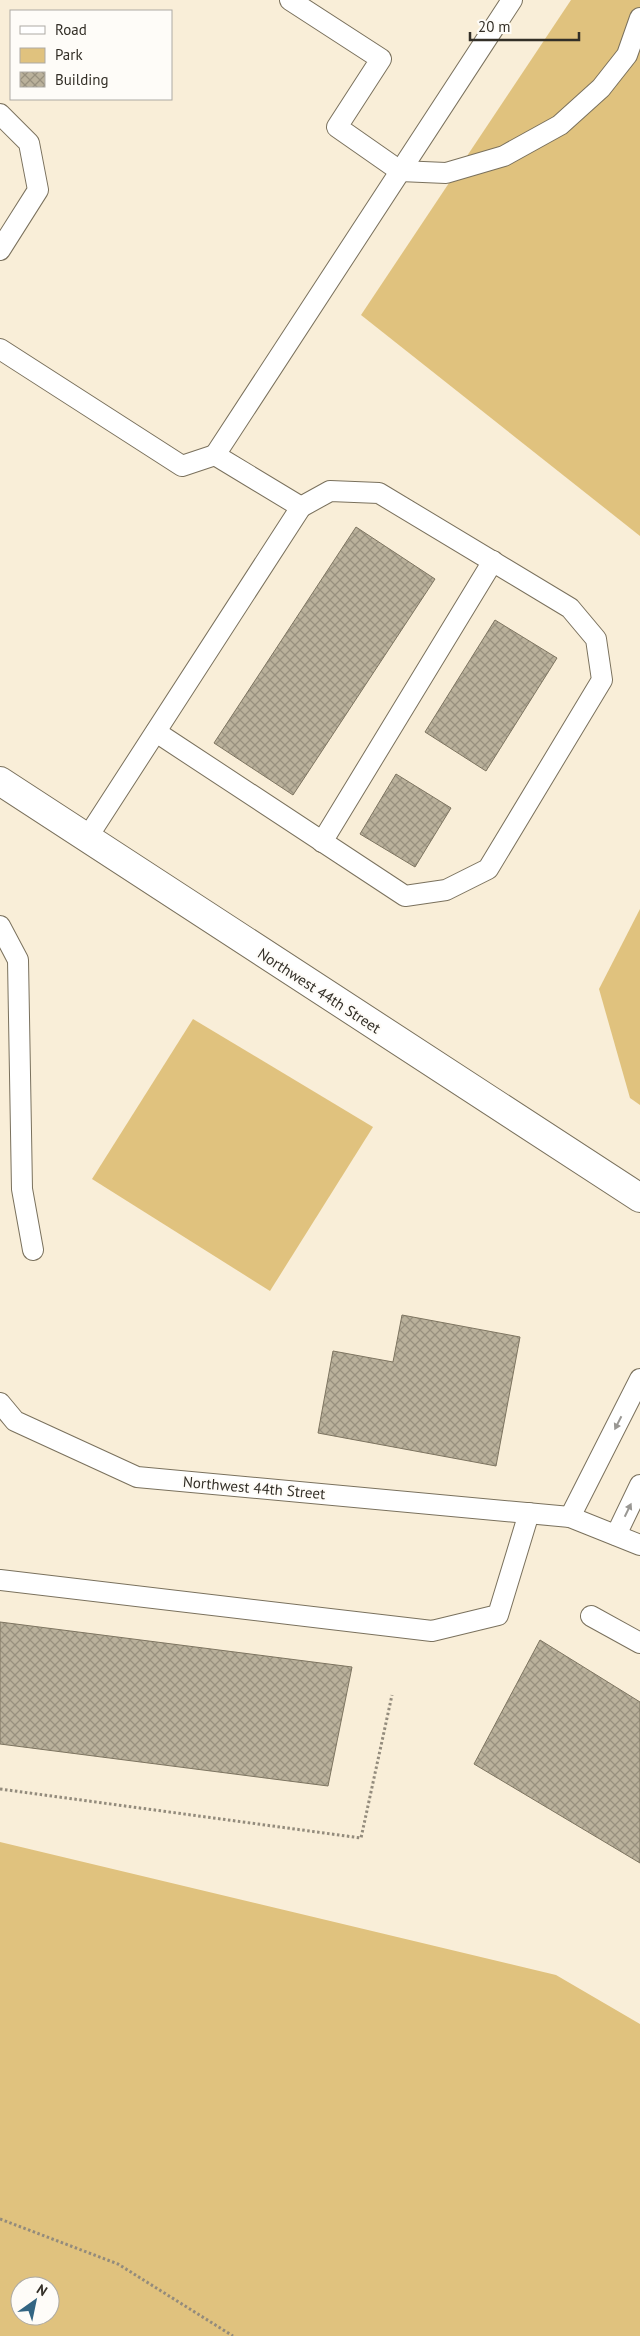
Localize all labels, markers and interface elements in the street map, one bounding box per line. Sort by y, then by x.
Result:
legend [10,10,172,100]
scale bar [470,10,579,42]
text: 20 m [478,17,511,36]
text: Road [55,20,87,39]
text: Park [55,45,83,64]
text: Building [55,70,109,89]
street label: Northwest 44th Street [254,944,384,1037]
one-way arrow [614,1416,622,1430]
street label: Northwest 44th Street [182,1472,326,1503]
one-way arrow [624,1503,632,1517]
north arrow [10,2276,60,2326]
text: N [33,2280,51,2300]

